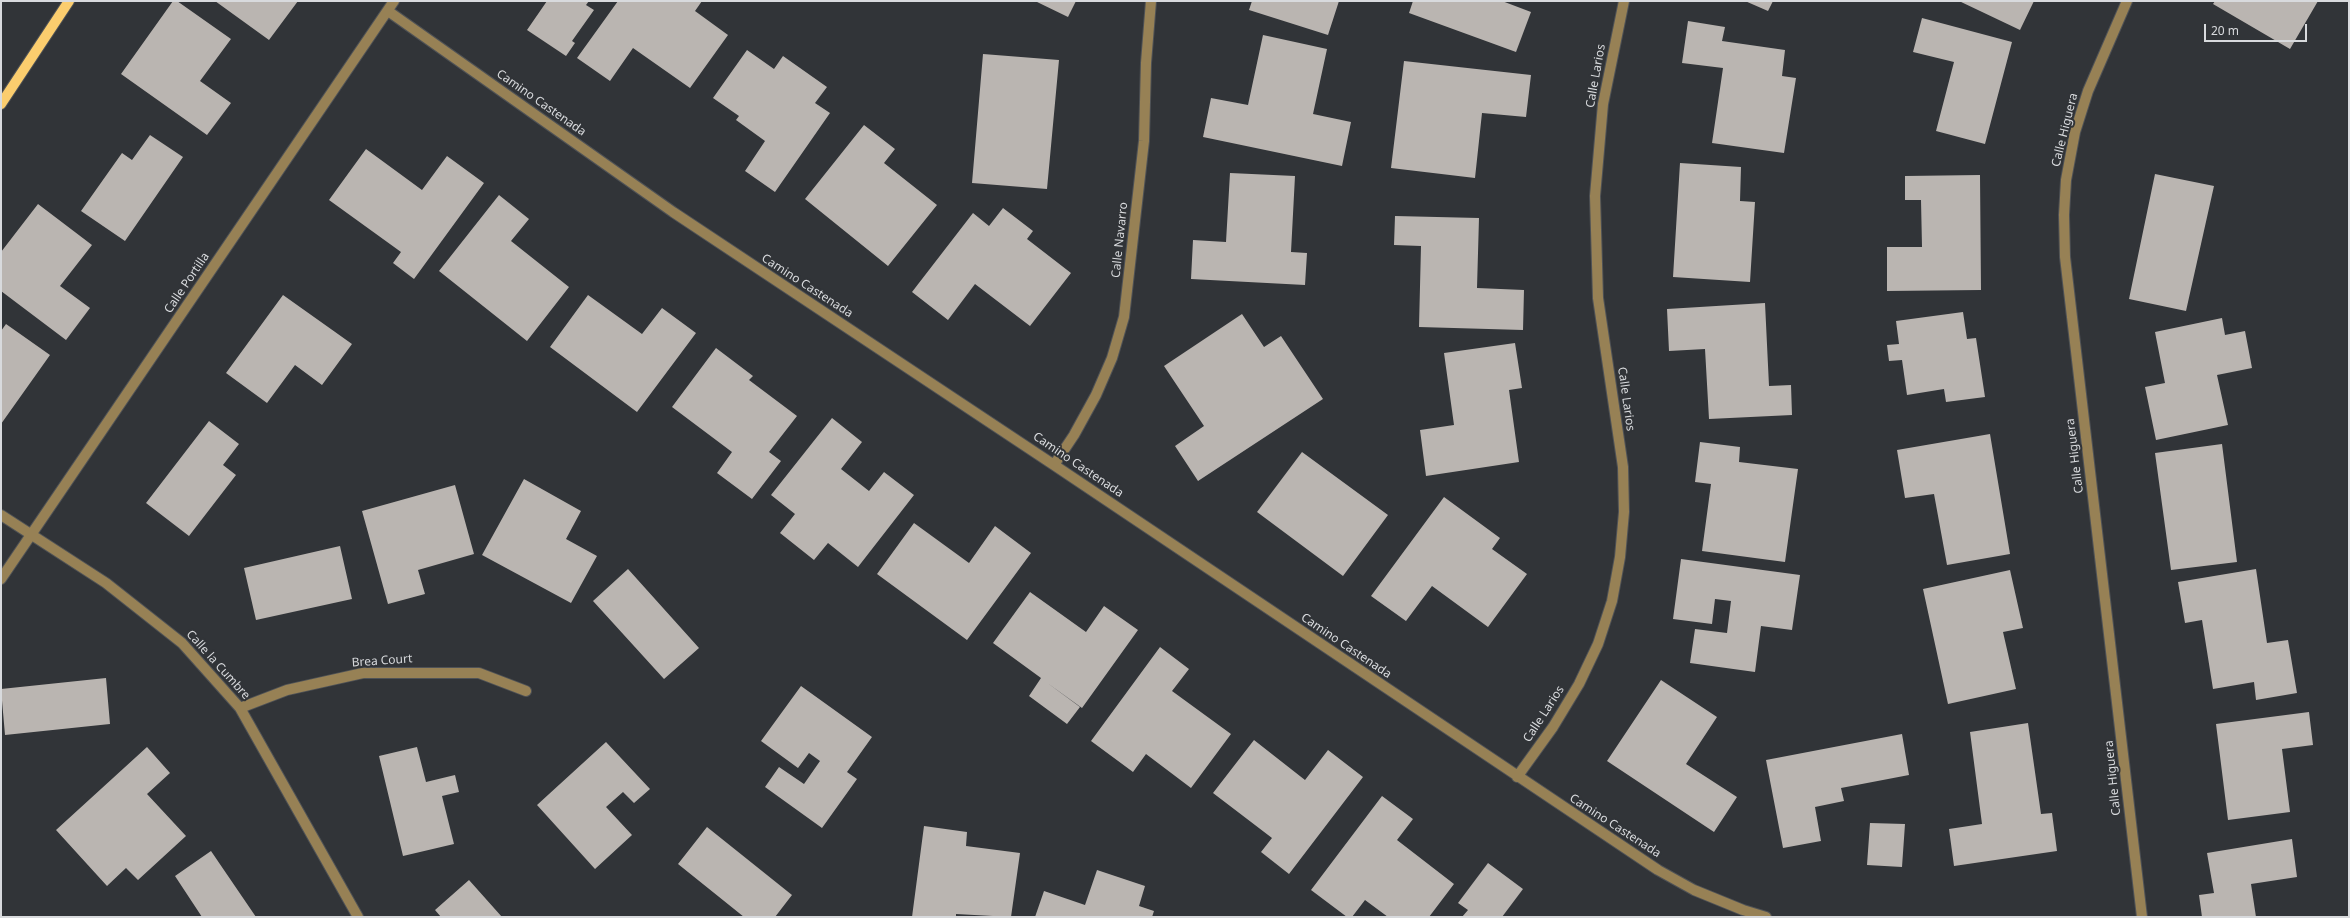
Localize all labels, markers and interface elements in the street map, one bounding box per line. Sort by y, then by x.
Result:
scale bar [2206,16,2309,42]
text: 20 m [2211,22,2239,39]
street label: Calle Larios [1583,43,1609,109]
street label: Camino Castenada [494,67,588,139]
street label: Calle Higuera [2049,92,2081,168]
street label: Calle Navarro [1109,201,1131,279]
street label: Calle Portilla [161,250,213,316]
street label: Camino Castenada [759,251,855,321]
street label: Calle Larios [1614,366,1638,432]
street label: Calle Higuera [2063,418,2087,494]
street label: Camino Castenada [1030,429,1126,501]
street label: Camino Castenada [1298,610,1394,682]
street label: Calle la Cumbre [183,627,253,703]
street label: Brea Court [351,652,413,670]
street label: Calle Larios [1520,683,1568,745]
street label: Calle Higuera [2102,740,2124,816]
street label: Camino Castenada [1567,791,1663,861]

